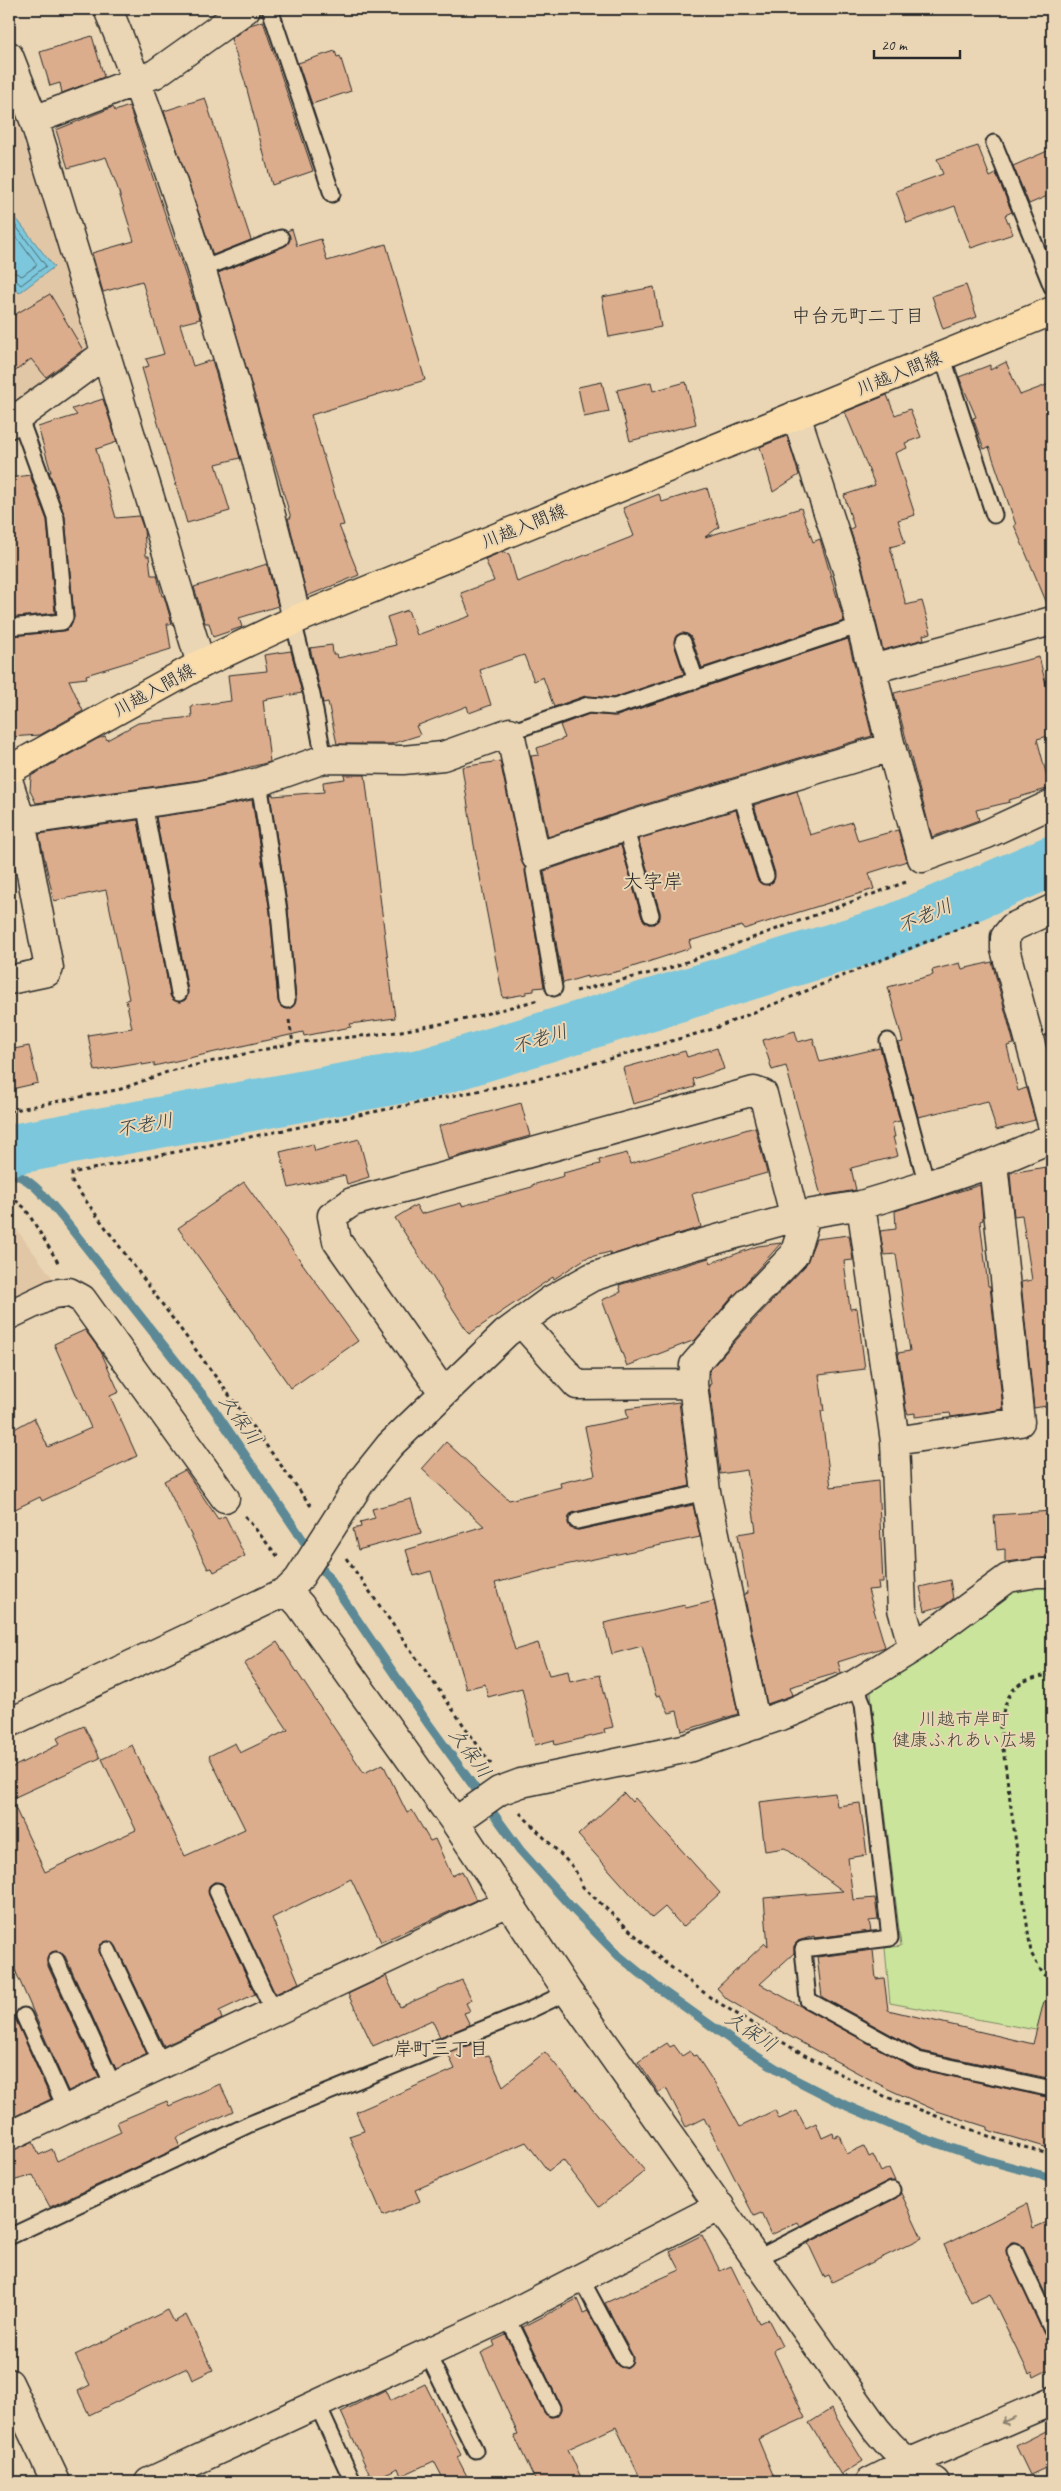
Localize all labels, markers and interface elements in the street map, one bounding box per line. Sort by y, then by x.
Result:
scale bar [874,28,960,60]
text: 20 m [881,36,908,55]
district label: 中台元町二丁目 [791,304,925,328]
street label: 川越入間線 [853,346,945,400]
street label: 川越入間線 [478,499,570,553]
street label: 川越入間線 [109,659,199,721]
district label: 大字岸 [623,869,683,894]
water label: 不老川 [894,894,956,938]
water label: 不老川 [509,1019,571,1059]
water label: 不老川 [115,1108,175,1142]
water label: 久保川 [214,1390,266,1450]
park label: 川越市岸町 健康ふれあい広場 [892,1708,1036,1751]
water label: 久保川 [444,1723,496,1783]
water label: 久保川 [721,2006,781,2058]
district label: 岸町三丁目 [393,2037,489,2061]
one-way arrow [1000,2417,1015,2426]

